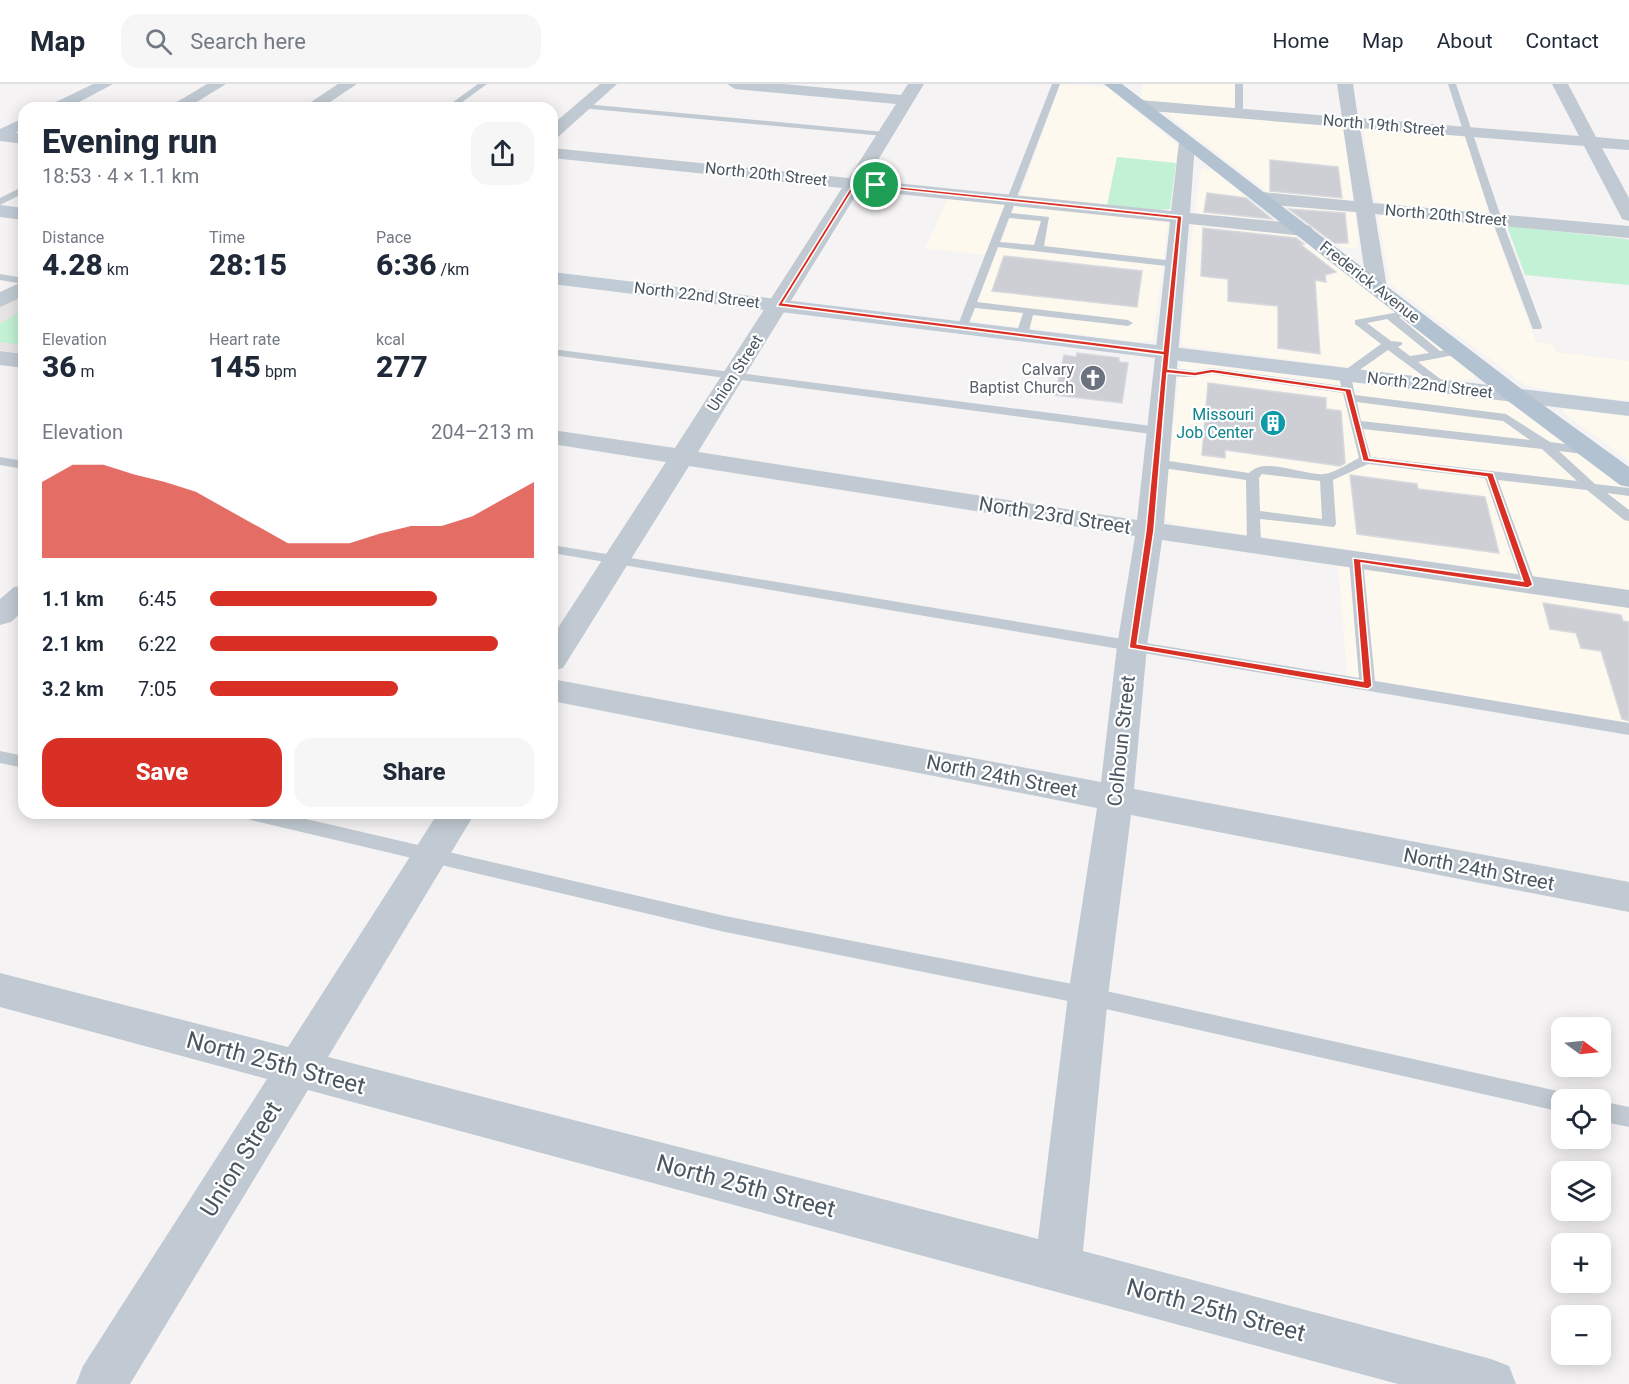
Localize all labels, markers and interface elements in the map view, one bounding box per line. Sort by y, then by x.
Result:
search box [121,14,541,68]
text: Map [30,25,85,58]
icon: search [142,25,175,58]
text: Search here [190,29,306,54]
text: Home [1273,29,1329,53]
text: Map [1362,29,1404,53]
text: About [1437,29,1493,53]
text: Contact [1526,29,1599,53]
street label: North 19th Street [1322,110,1446,140]
text: Evening run [42,122,217,161]
button: share [471,122,534,185]
street label: North 20th Street [704,158,828,190]
pin [850,159,901,210]
text: 18:53 · 4 × 1.1 km [42,164,199,188]
icon: arrive [859,168,892,201]
street label: North 20th Street [1384,200,1508,230]
text: Distance [42,228,104,247]
text: Time [209,228,245,247]
text: Pace [376,228,412,247]
street label: Frederick Avenue [1316,237,1424,327]
text: 4.28 [42,247,103,282]
text: 28:15 [209,247,287,282]
text: 6:36 [376,247,437,282]
text: km [103,260,129,279]
text: /km [437,260,469,279]
street label: North 22nd Street [633,278,761,312]
text: Elevation [42,330,107,349]
text: Heart rate [209,330,280,349]
text: kcal [376,330,405,349]
street label: Union Street [703,331,767,415]
text: 36 [42,349,77,384]
text: 145 [209,349,261,384]
text: 277 [376,349,428,384]
place label: Calvary Baptist Church [969,360,1074,397]
text: m [77,362,95,381]
text: bpm [261,362,297,381]
church icon: Calvary Baptist Church [1078,363,1108,393]
street label: North 22nd Street [1366,368,1494,402]
place label: Missouri Job Center [1176,405,1255,442]
building icon: Missouri Job Center [1258,408,1288,438]
text: Elevation [42,420,123,444]
text: 204–213 m [431,420,534,444]
street label: North 23rd Street [977,491,1133,539]
text: 1.1 km [42,587,104,611]
text: 6:45 [138,587,177,611]
text: 2.1 km [42,632,104,656]
text: 6:22 [138,632,177,656]
street label: Colhoun Street [1102,674,1140,808]
text: 3.2 km [42,677,104,701]
text: 7:05 [138,677,177,701]
button: Save [42,738,282,807]
button: Share [294,738,534,807]
street label: North 24th Street [925,750,1079,802]
street label: North 24th Street [1402,843,1556,895]
north arrow [1551,1017,1611,1077]
map controls [1551,1017,1611,1365]
street label: North 25th Street [184,1026,369,1100]
button: locate [1551,1089,1611,1149]
street label: Union Street [194,1096,288,1222]
street label: North 25th Street [654,1149,839,1223]
button: layers [1551,1161,1611,1221]
button: + [1551,1233,1611,1293]
street label: North 25th Street [1124,1273,1309,1347]
button: − [1551,1305,1611,1365]

